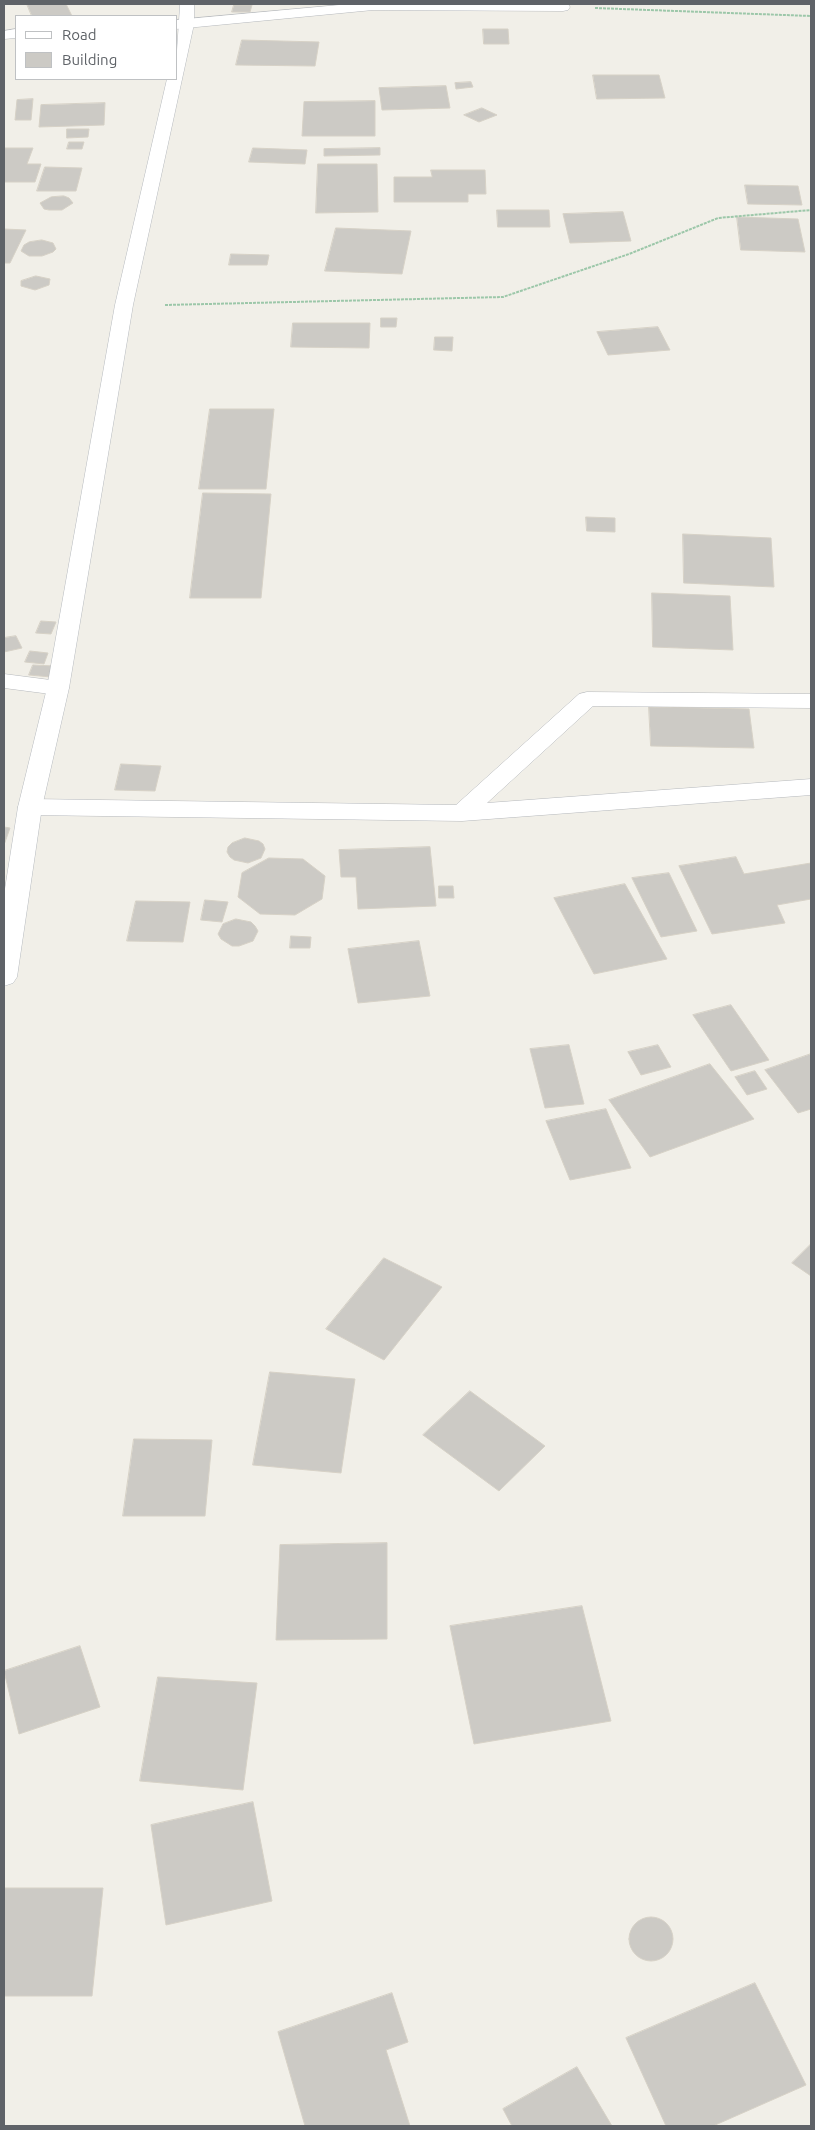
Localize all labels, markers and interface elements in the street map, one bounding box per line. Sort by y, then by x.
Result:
legend [15,15,178,80]
text: Road [62,26,97,43]
text: Building [62,51,117,68]

